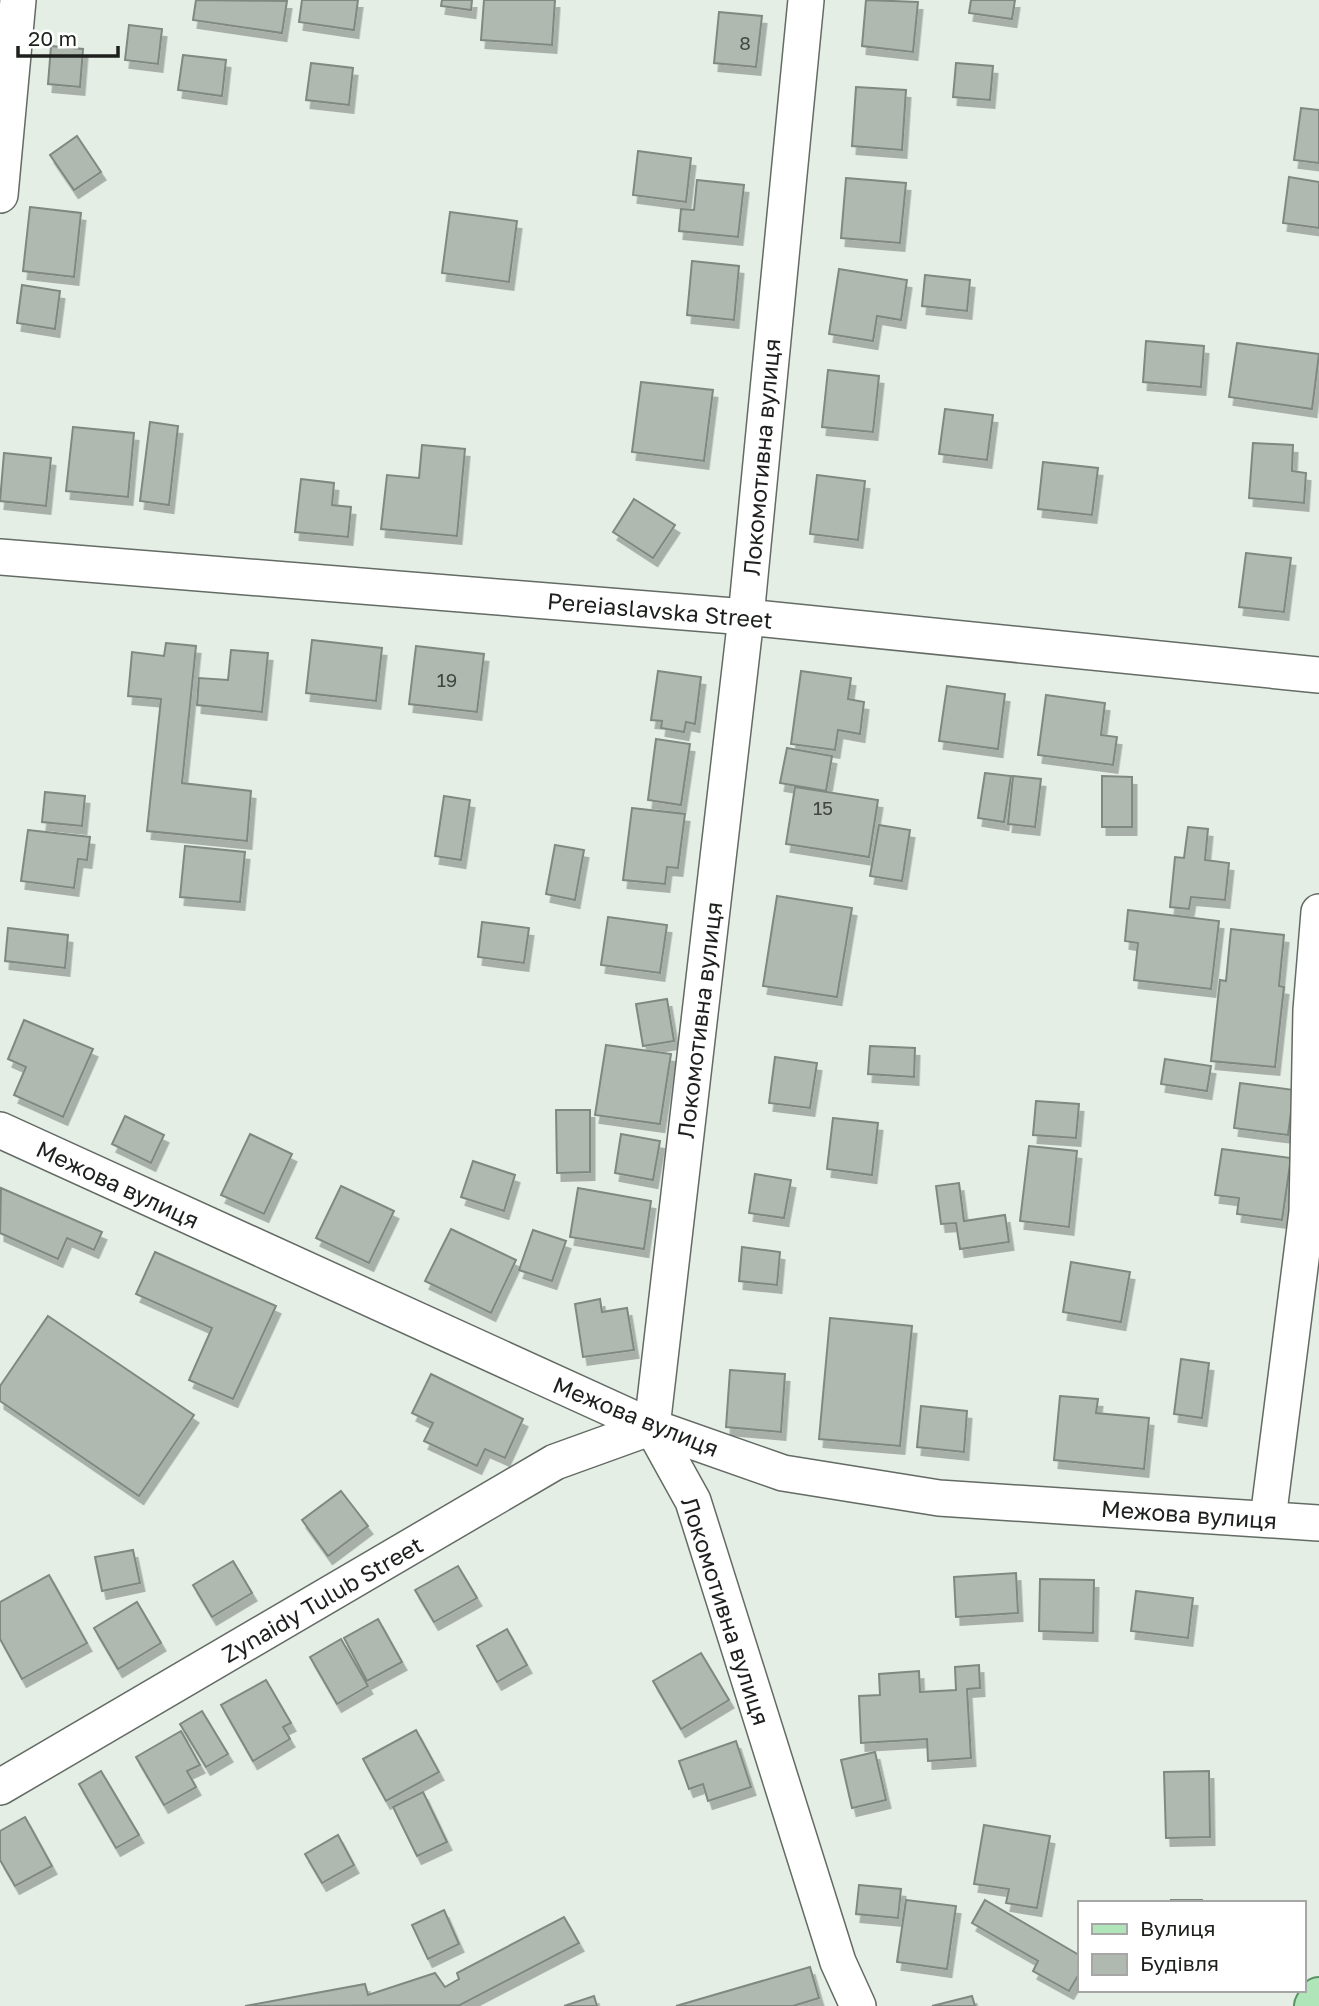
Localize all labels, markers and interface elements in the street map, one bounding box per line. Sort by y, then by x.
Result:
scale bar [18,14,117,58]
text: 20 m [28,25,77,51]
house number: 8 [739,31,751,54]
street label: Локомотивна вулиця [737,337,785,577]
street label: Pereiaslavska Street [546,586,774,634]
house number: 19 [437,668,457,691]
house number: 15 [813,796,833,819]
street label: Локомотивна вулиця [671,900,727,1140]
street label: Межова вулиця [32,1134,204,1234]
street label: Межова вулиця [549,1370,723,1462]
street label: Локомотивна вулиця [676,1493,776,1729]
street label: Межова вулиця [1100,1494,1278,1534]
street label: Zynaidy Tulub Street [216,1530,428,1668]
legend [1078,1901,1305,1992]
text: Вулиця [1140,1915,1216,1941]
text: Будівля [1140,1950,1219,1976]

